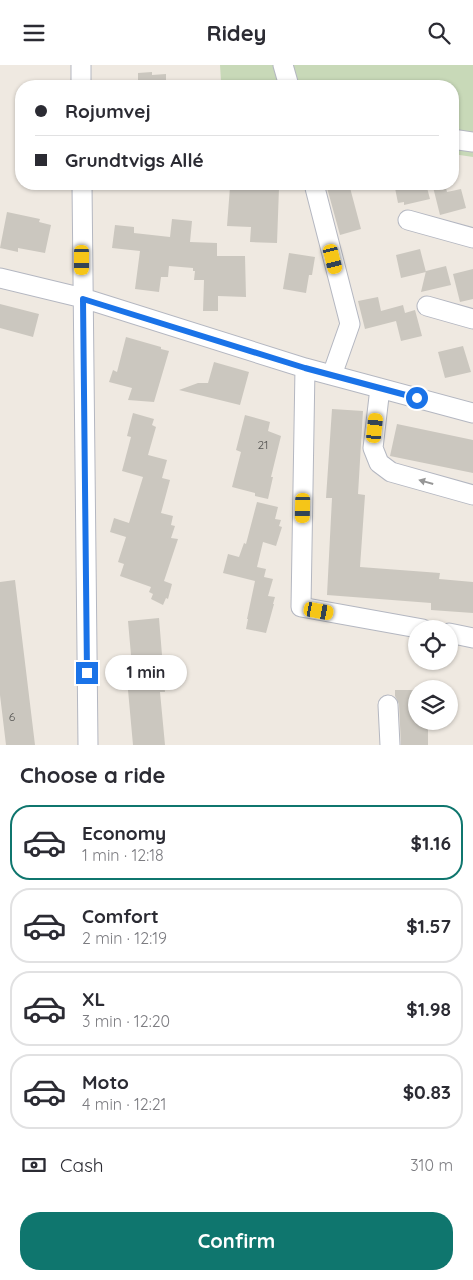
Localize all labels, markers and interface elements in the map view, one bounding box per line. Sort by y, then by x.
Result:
icon: menu [20,19,48,47]
text: Ridey [207,19,266,47]
icon: search [425,19,453,47]
text: Rojumvej [65,99,151,123]
text: Grundtvigs Allé [65,148,204,172]
car [322,243,343,275]
car [74,245,89,275]
route start [406,387,428,409]
car [365,412,384,444]
house number: 21 [257,437,269,452]
one-way arrow [419,478,434,486]
car [295,493,310,523]
car [302,601,335,621]
map controls [408,620,458,730]
button: locate [408,620,458,670]
callout: 1 min [104,655,187,691]
route end [76,662,98,684]
text: 1 min [127,662,165,682]
button: layers [408,680,458,730]
house number: 6 [9,709,16,724]
text: Choose a ride [20,761,165,789]
icon: car [22,820,67,865]
text: Economy [82,821,166,845]
text: $1.16 [411,831,451,855]
text: 1 min · 12:18 [82,845,164,865]
icon: car [22,903,67,948]
text: Comfort [82,904,159,928]
text: $1.57 [406,914,451,938]
text: 2 min · 12:19 [82,928,167,948]
icon: car [22,986,67,1031]
text: XL [82,987,105,1011]
text: $1.98 [406,997,451,1021]
text: 3 min · 12:20 [82,1011,170,1031]
icon: car [22,1069,67,1114]
text: Moto [82,1070,129,1094]
text: $0.83 [403,1080,451,1104]
text: 4 min · 12:21 [82,1094,166,1114]
icon: cash [20,1151,48,1179]
text: Cash [60,1153,104,1177]
text: 310 m [410,1155,453,1175]
button: Confirm [20,1212,453,1270]

